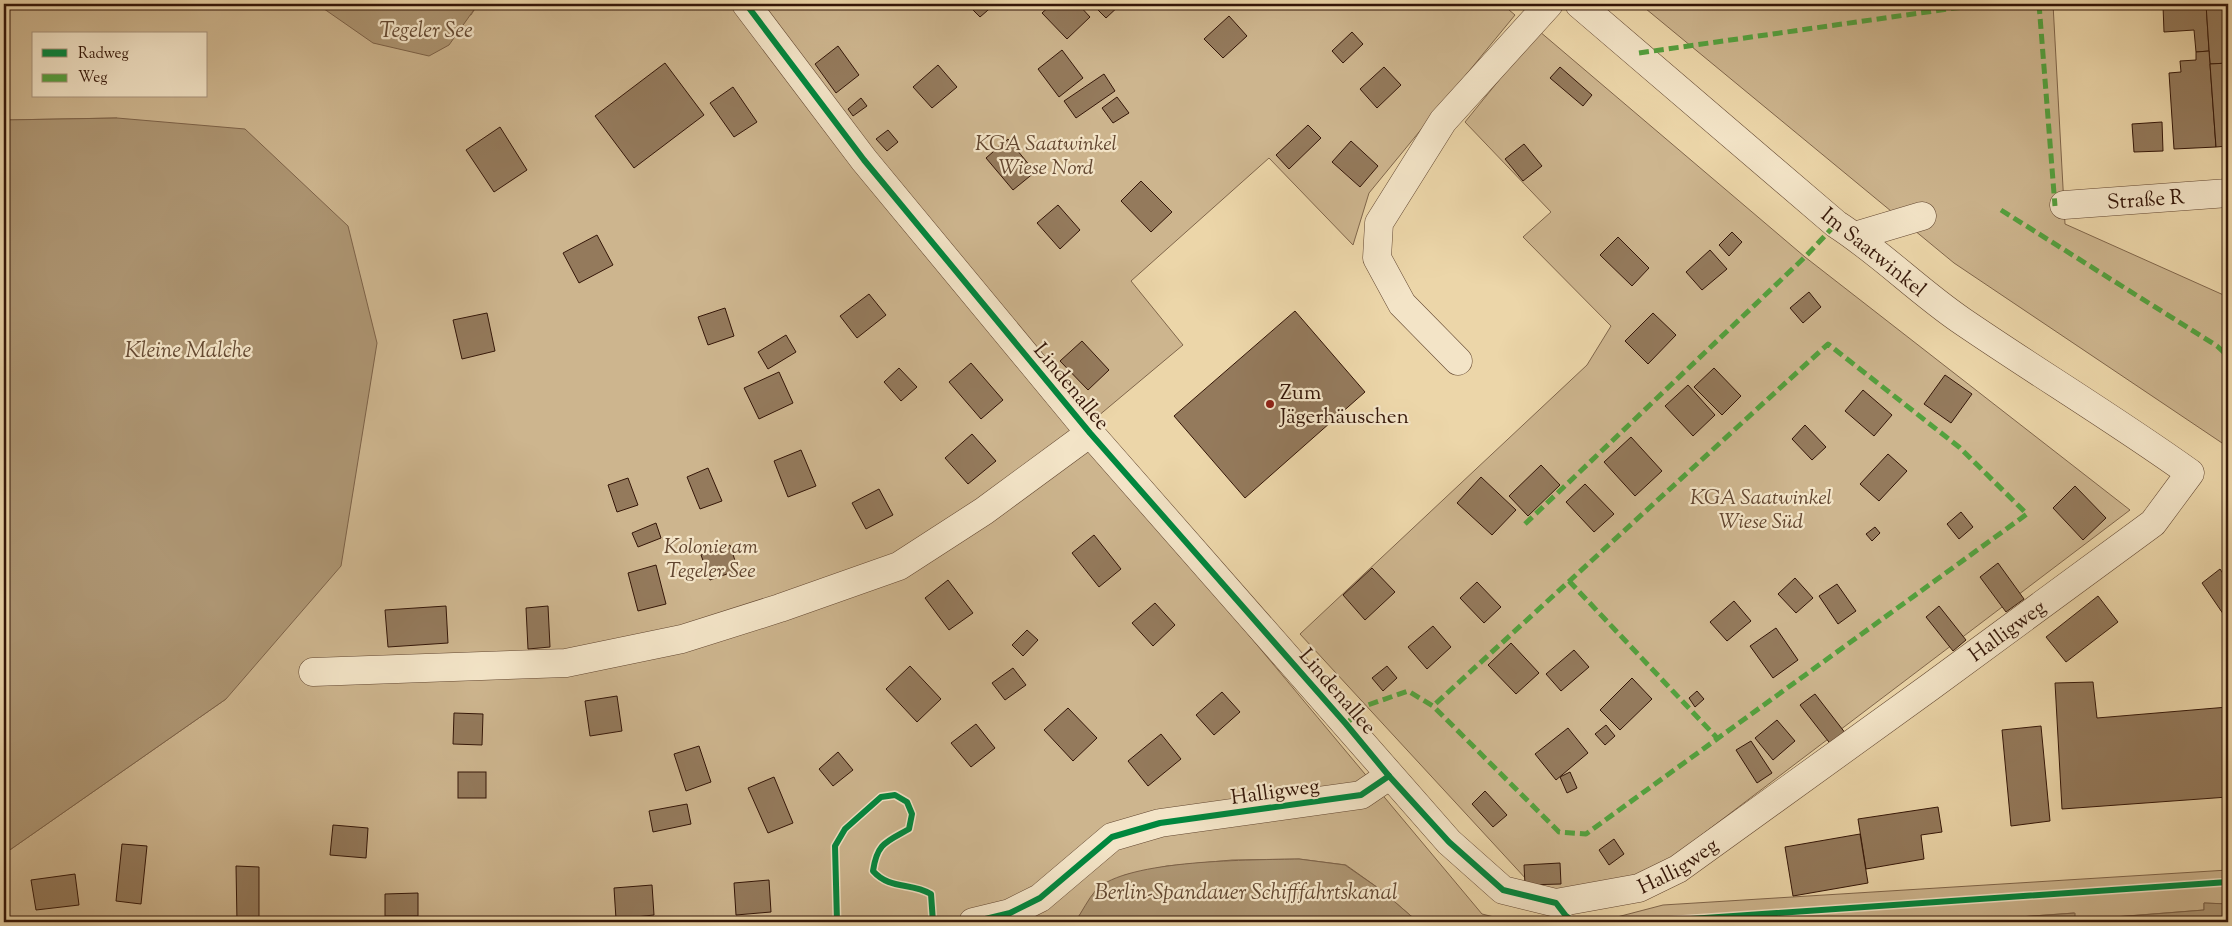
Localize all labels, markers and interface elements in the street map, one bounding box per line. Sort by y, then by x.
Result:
water label: Tegeler See [379,16,473,48]
legend [32,32,208,98]
text: Radweg [78,44,129,65]
text: Weg [78,68,108,89]
park label: KGA Saatwinkel Wiese Nord [975,130,1117,184]
street label: Straße R [2106,183,2186,219]
street label: Im Saatwinkel [1813,202,1932,306]
water label: Kleine Malche [125,336,252,368]
street label: Lindenallee [1025,337,1116,437]
place label: Zum Jägerhäuschen [1279,379,1409,433]
marker: Zum Jägerhäuschen [1264,398,1276,410]
park label: KGA Saatwinkel Wiese Süd [1690,484,1832,538]
park label: Kolonie am Tegeler See [664,533,758,587]
street label: Halligweg [1963,594,2053,671]
street label: Lindenallee [1291,643,1382,742]
street label: Halligweg [1229,772,1322,814]
street label: Halligweg [1633,832,1725,903]
water label: Berlin-Spandauer Schifffahrtskanal [1094,878,1398,910]

